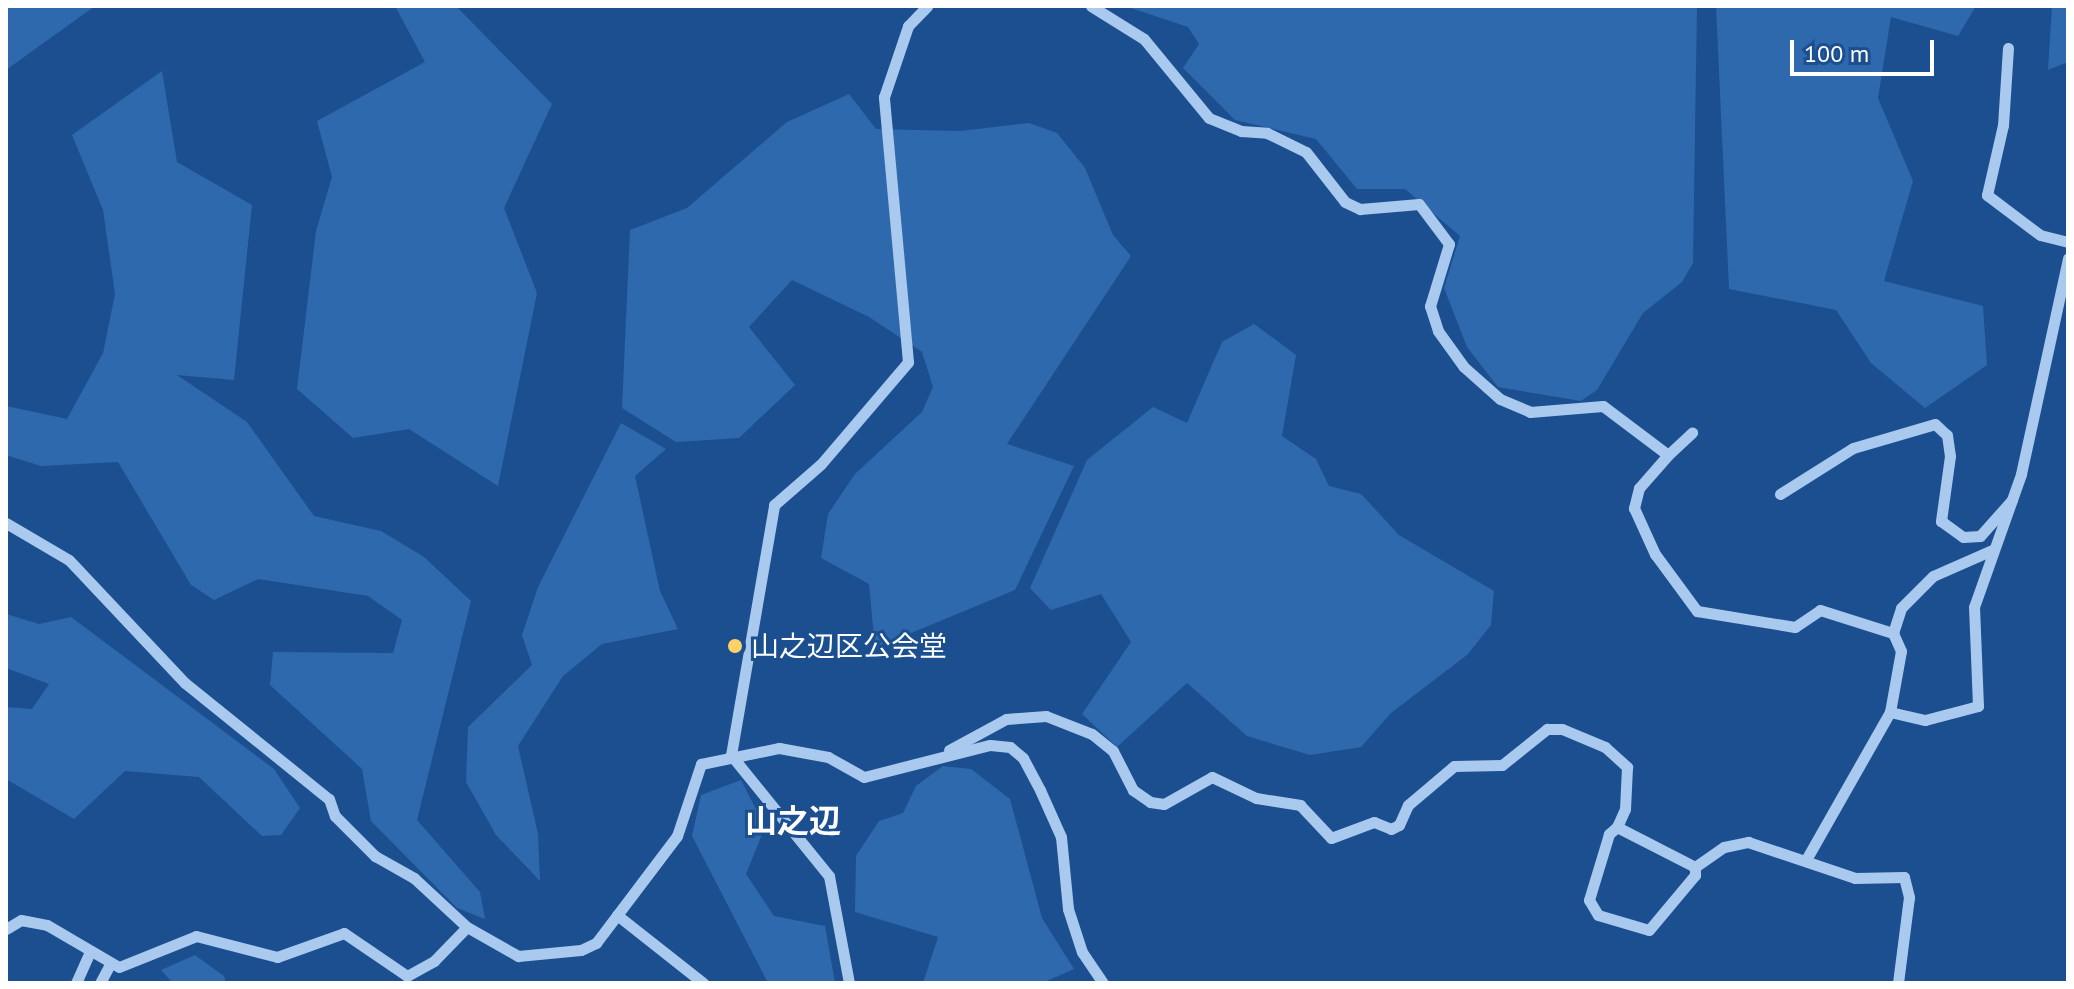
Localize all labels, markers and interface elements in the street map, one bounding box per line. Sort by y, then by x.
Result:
scale bar [1794,24,1938,74]
text: 100 m [1804,38,1869,69]
place label: 山之辺区公会堂 [751,629,947,663]
marker: 山之辺区公会堂 [726,637,744,655]
district label: 山之辺 [745,801,841,839]

